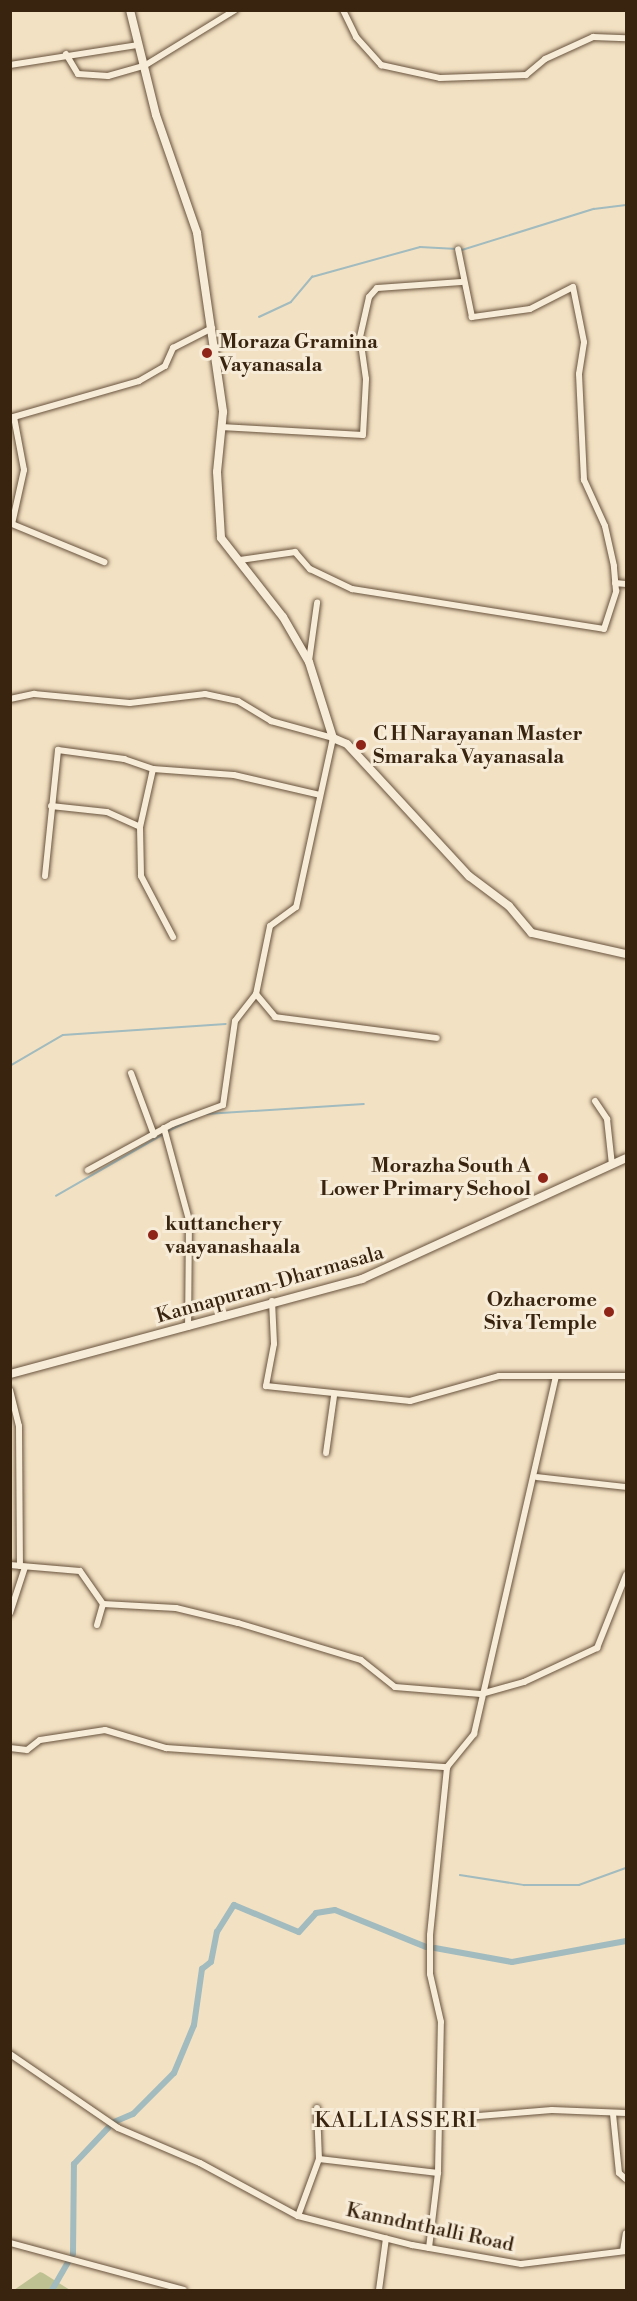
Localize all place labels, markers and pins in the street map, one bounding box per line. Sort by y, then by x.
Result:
place label: Moraza Gramina Vayanasala [219,330,378,377]
marker: Moraza Gramina Vayanasala [200,346,214,360]
place label: C H Narayanan Master Smaraka Vayanasala [373,722,583,769]
marker: C H Narayanan Master Smaraka Vayanasala [354,738,368,752]
place label: Morazha South A Lower Primary School [320,1154,531,1201]
marker: Morazha South A Lower Primary School [536,1171,550,1185]
place label: kuttanchery vaayanashaala [165,1212,300,1259]
marker: kuttanchery vaayanashaala [146,1228,160,1242]
place label: Ozhacrome Siva Temple [484,1288,597,1335]
marker: Ozhacrome Siva Temple [602,1305,616,1319]

